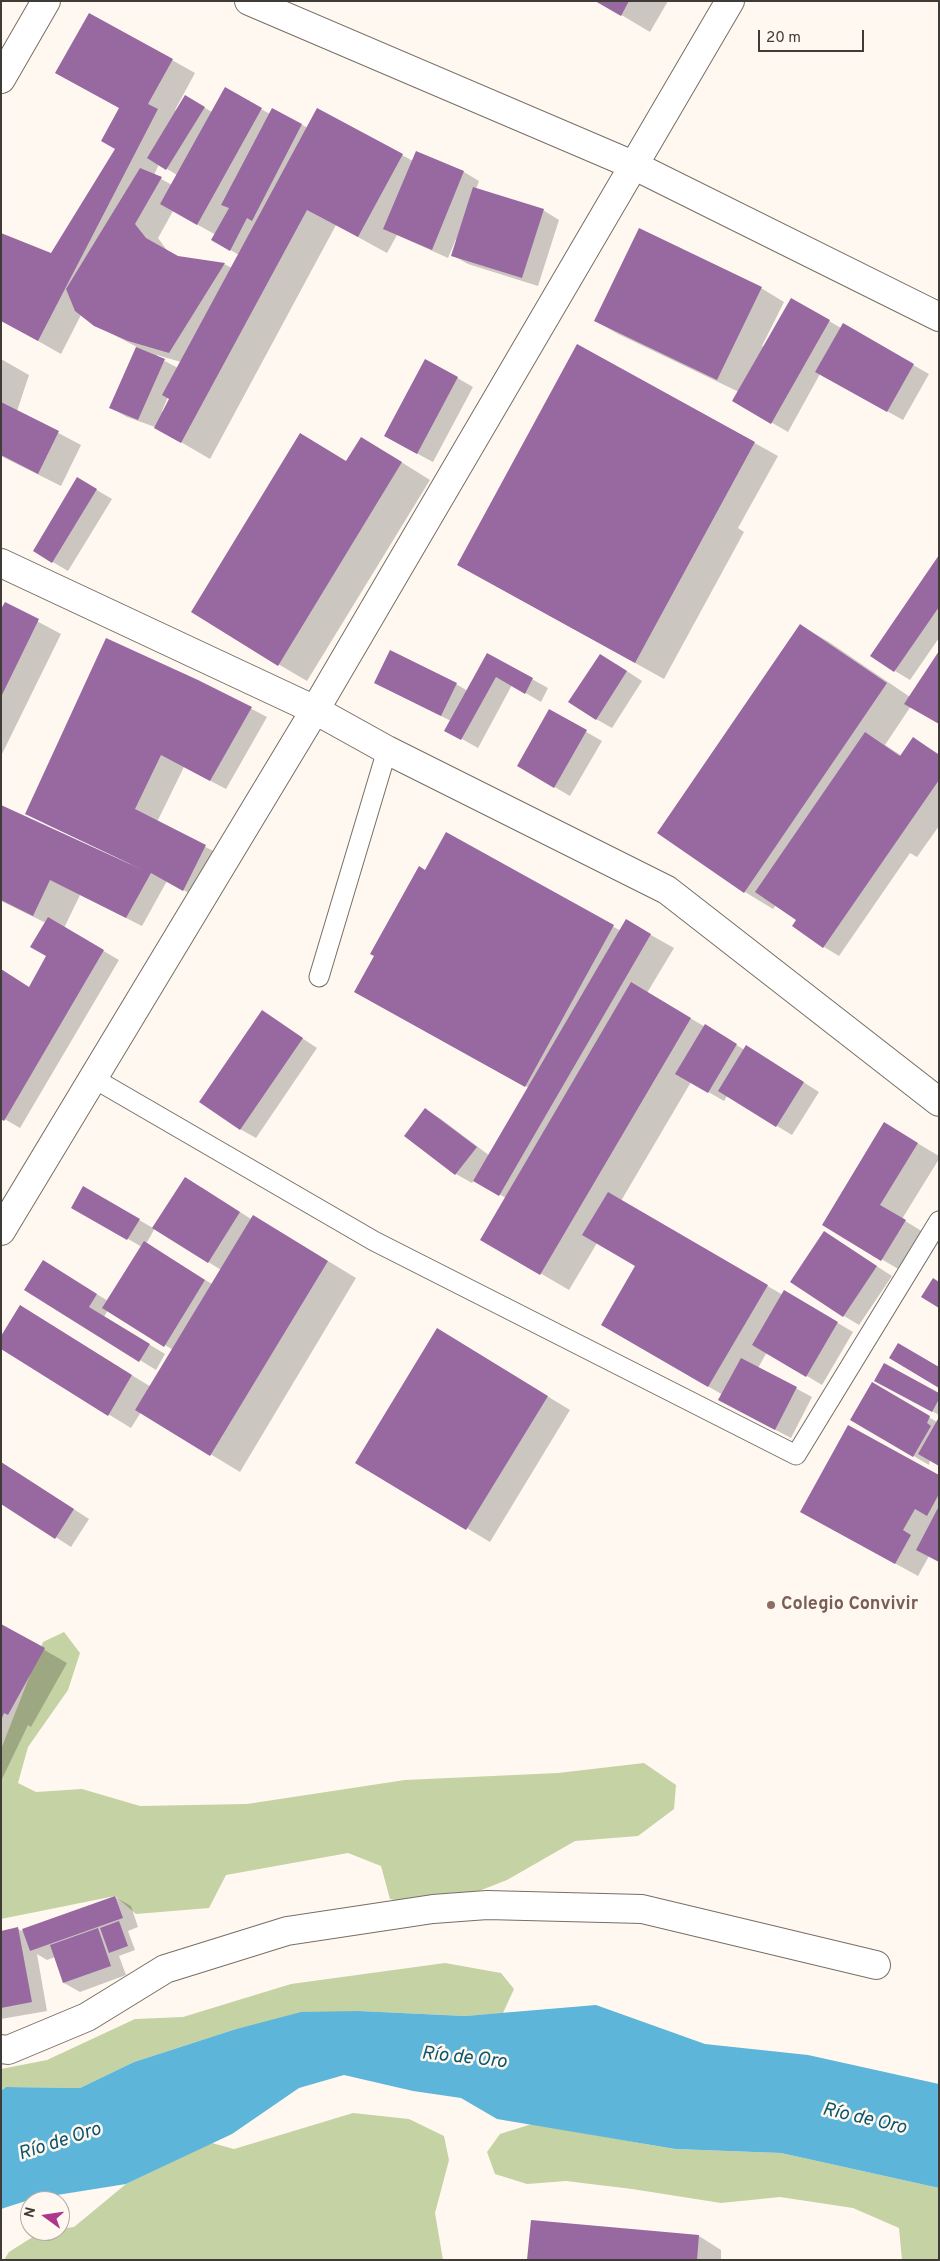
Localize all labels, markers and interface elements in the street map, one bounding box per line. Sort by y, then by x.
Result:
scale bar [760,20,866,52]
text: 20 m [766,29,801,48]
place label: Colegio Convivir [781,1594,918,1616]
marker: Colegio Convivir [765,1599,777,1611]
water label: Río de Oro [420,2043,508,2075]
water label: Río de Oro [820,2099,908,2141]
water label: Río de Oro [16,2119,104,2167]
north arrow [20,2191,70,2241]
text: N [21,2206,40,2219]

